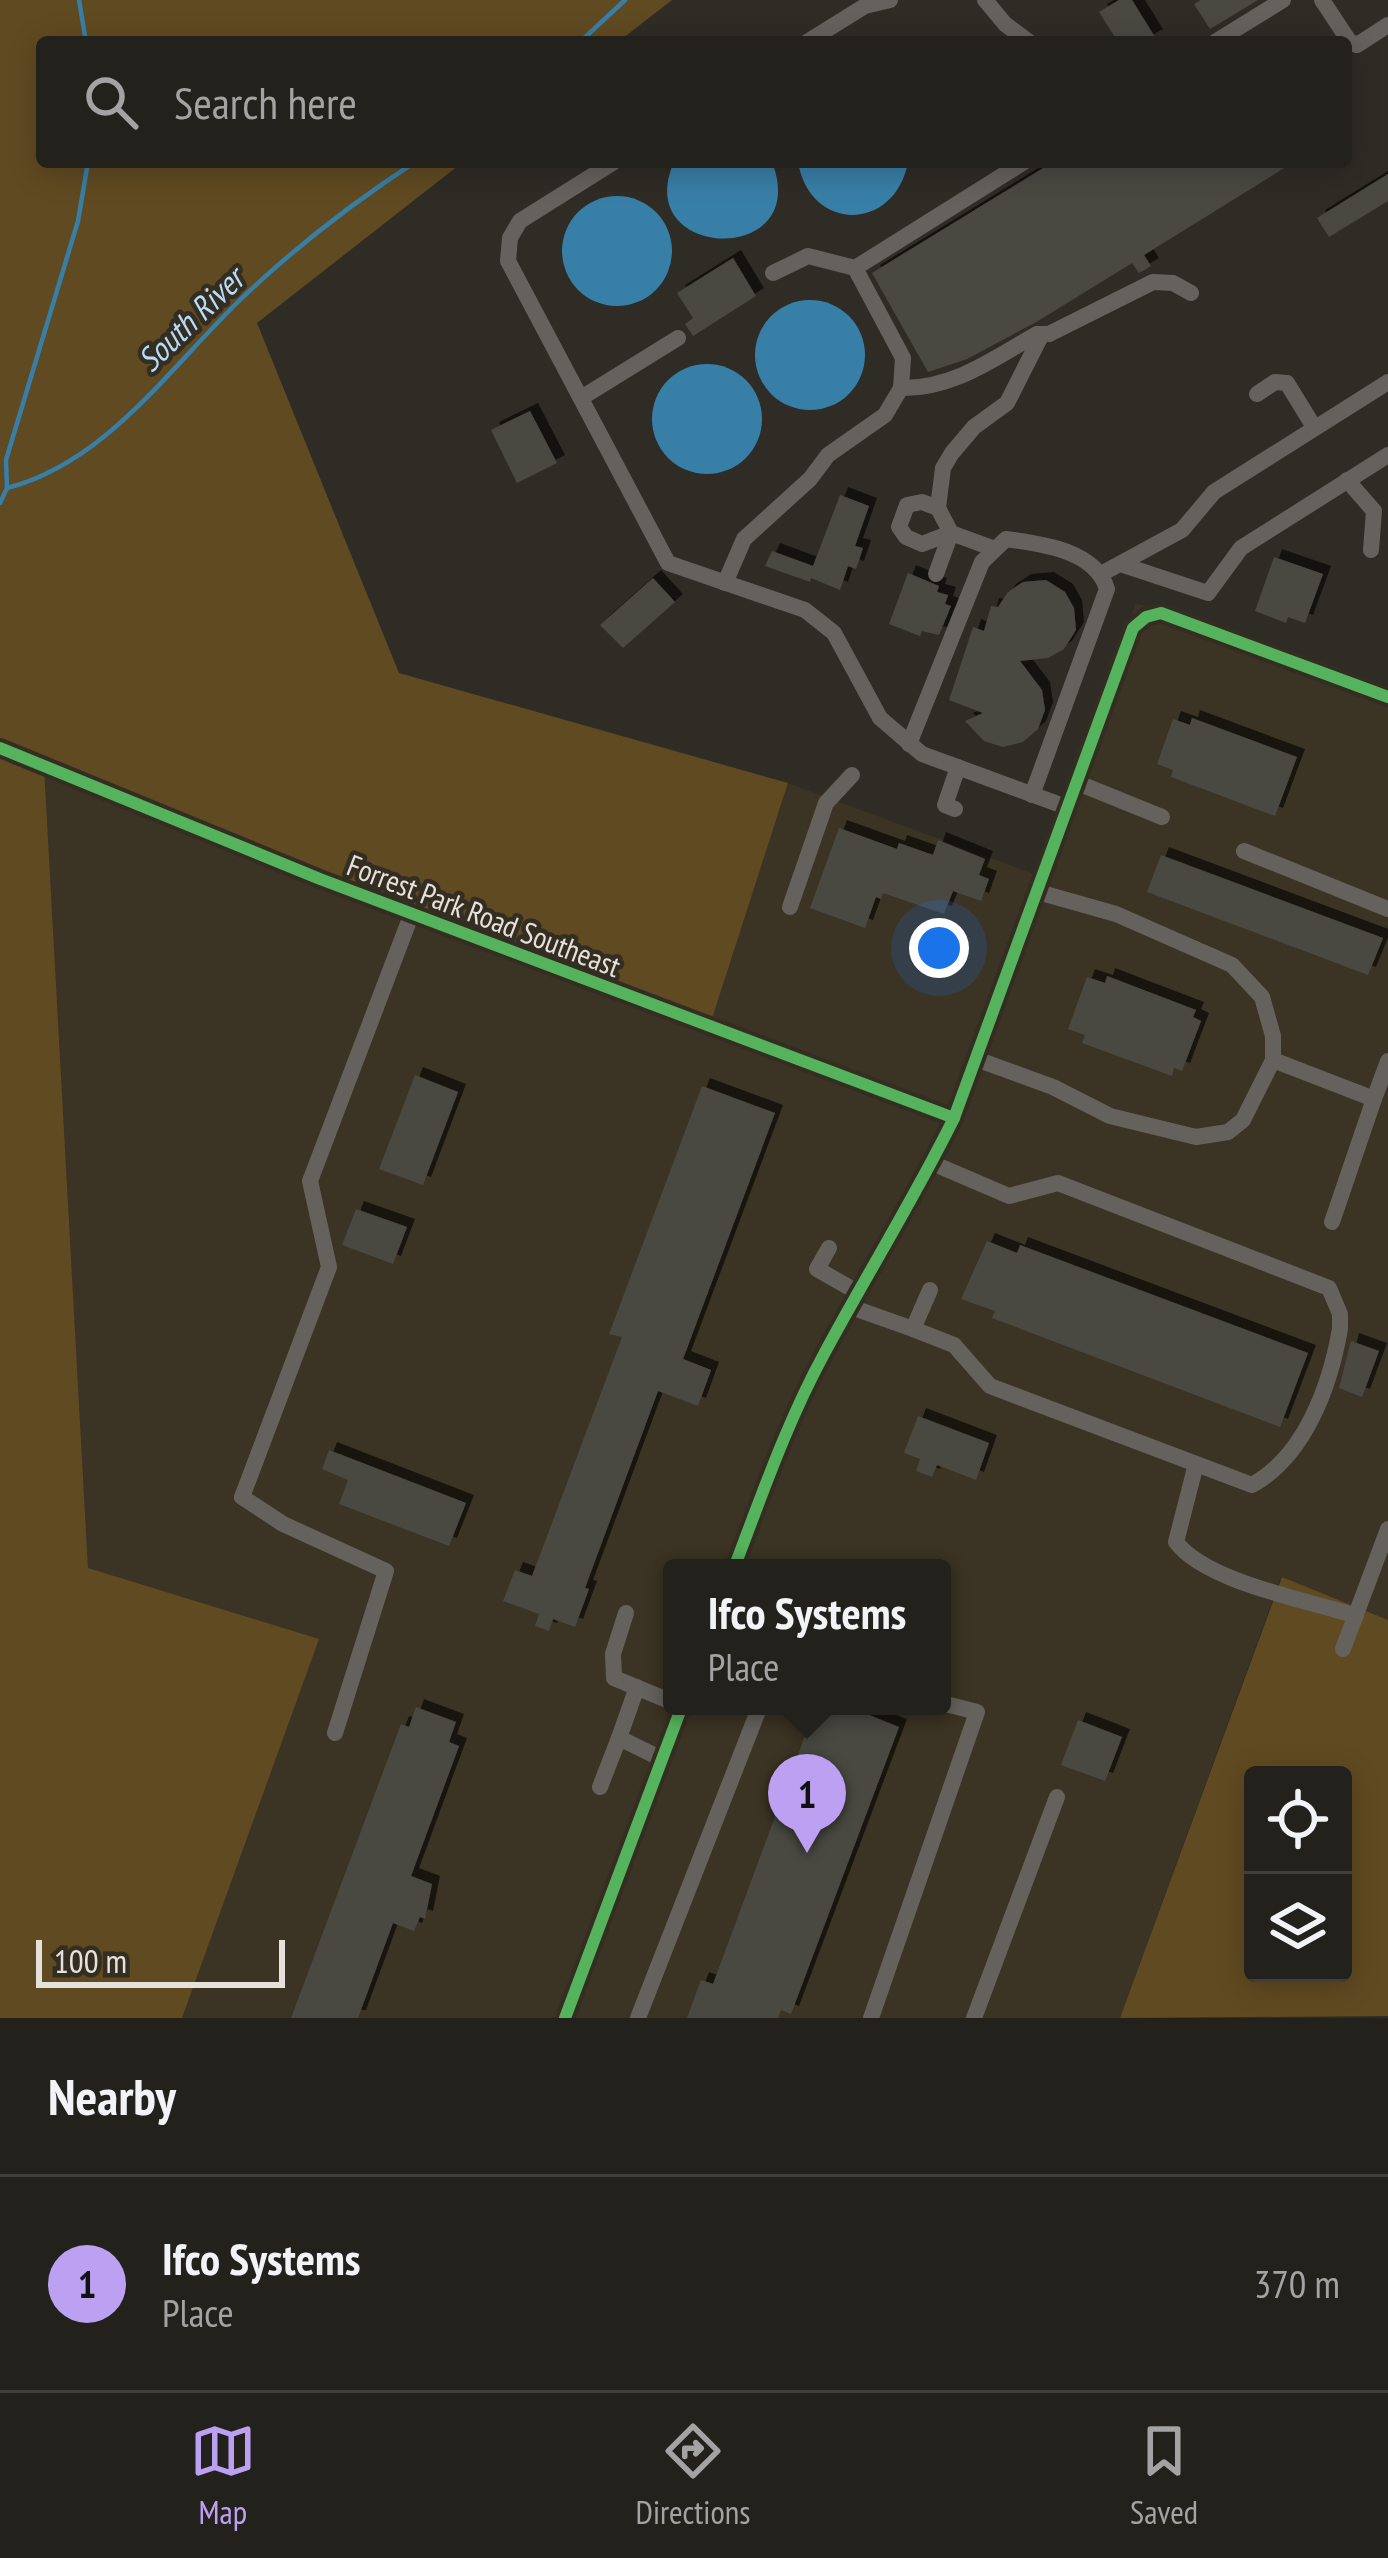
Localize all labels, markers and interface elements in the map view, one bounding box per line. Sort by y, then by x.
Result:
search box [36,36,1352,168]
icon: search [78,69,144,135]
text: Search here [174,73,357,131]
water label: South River [128,255,255,380]
street label: Forrest Park Road Southeast [342,845,627,985]
your location [909,918,969,978]
popup [663,1559,951,1715]
text: Ifco Systems [708,1583,906,1641]
text: Place [708,1641,779,1692]
pin: 1 [768,1754,846,1853]
map controls [1244,1766,1352,1982]
button: locate [1244,1766,1352,1874]
button: layers [1244,1874,1352,1982]
scale bar [36,1934,285,1987]
text: 100 m [54,1939,127,1982]
text: Nearby [48,2063,176,2129]
text: Ifco Systems [162,2229,361,2287]
text: 1 [78,2258,96,2309]
text: 370 m [1254,2258,1340,2309]
text: Place [162,2287,234,2338]
tab: Map [190,2418,256,2533]
tab: Directions [636,2418,750,2533]
tab: Saved [1130,2418,1198,2533]

